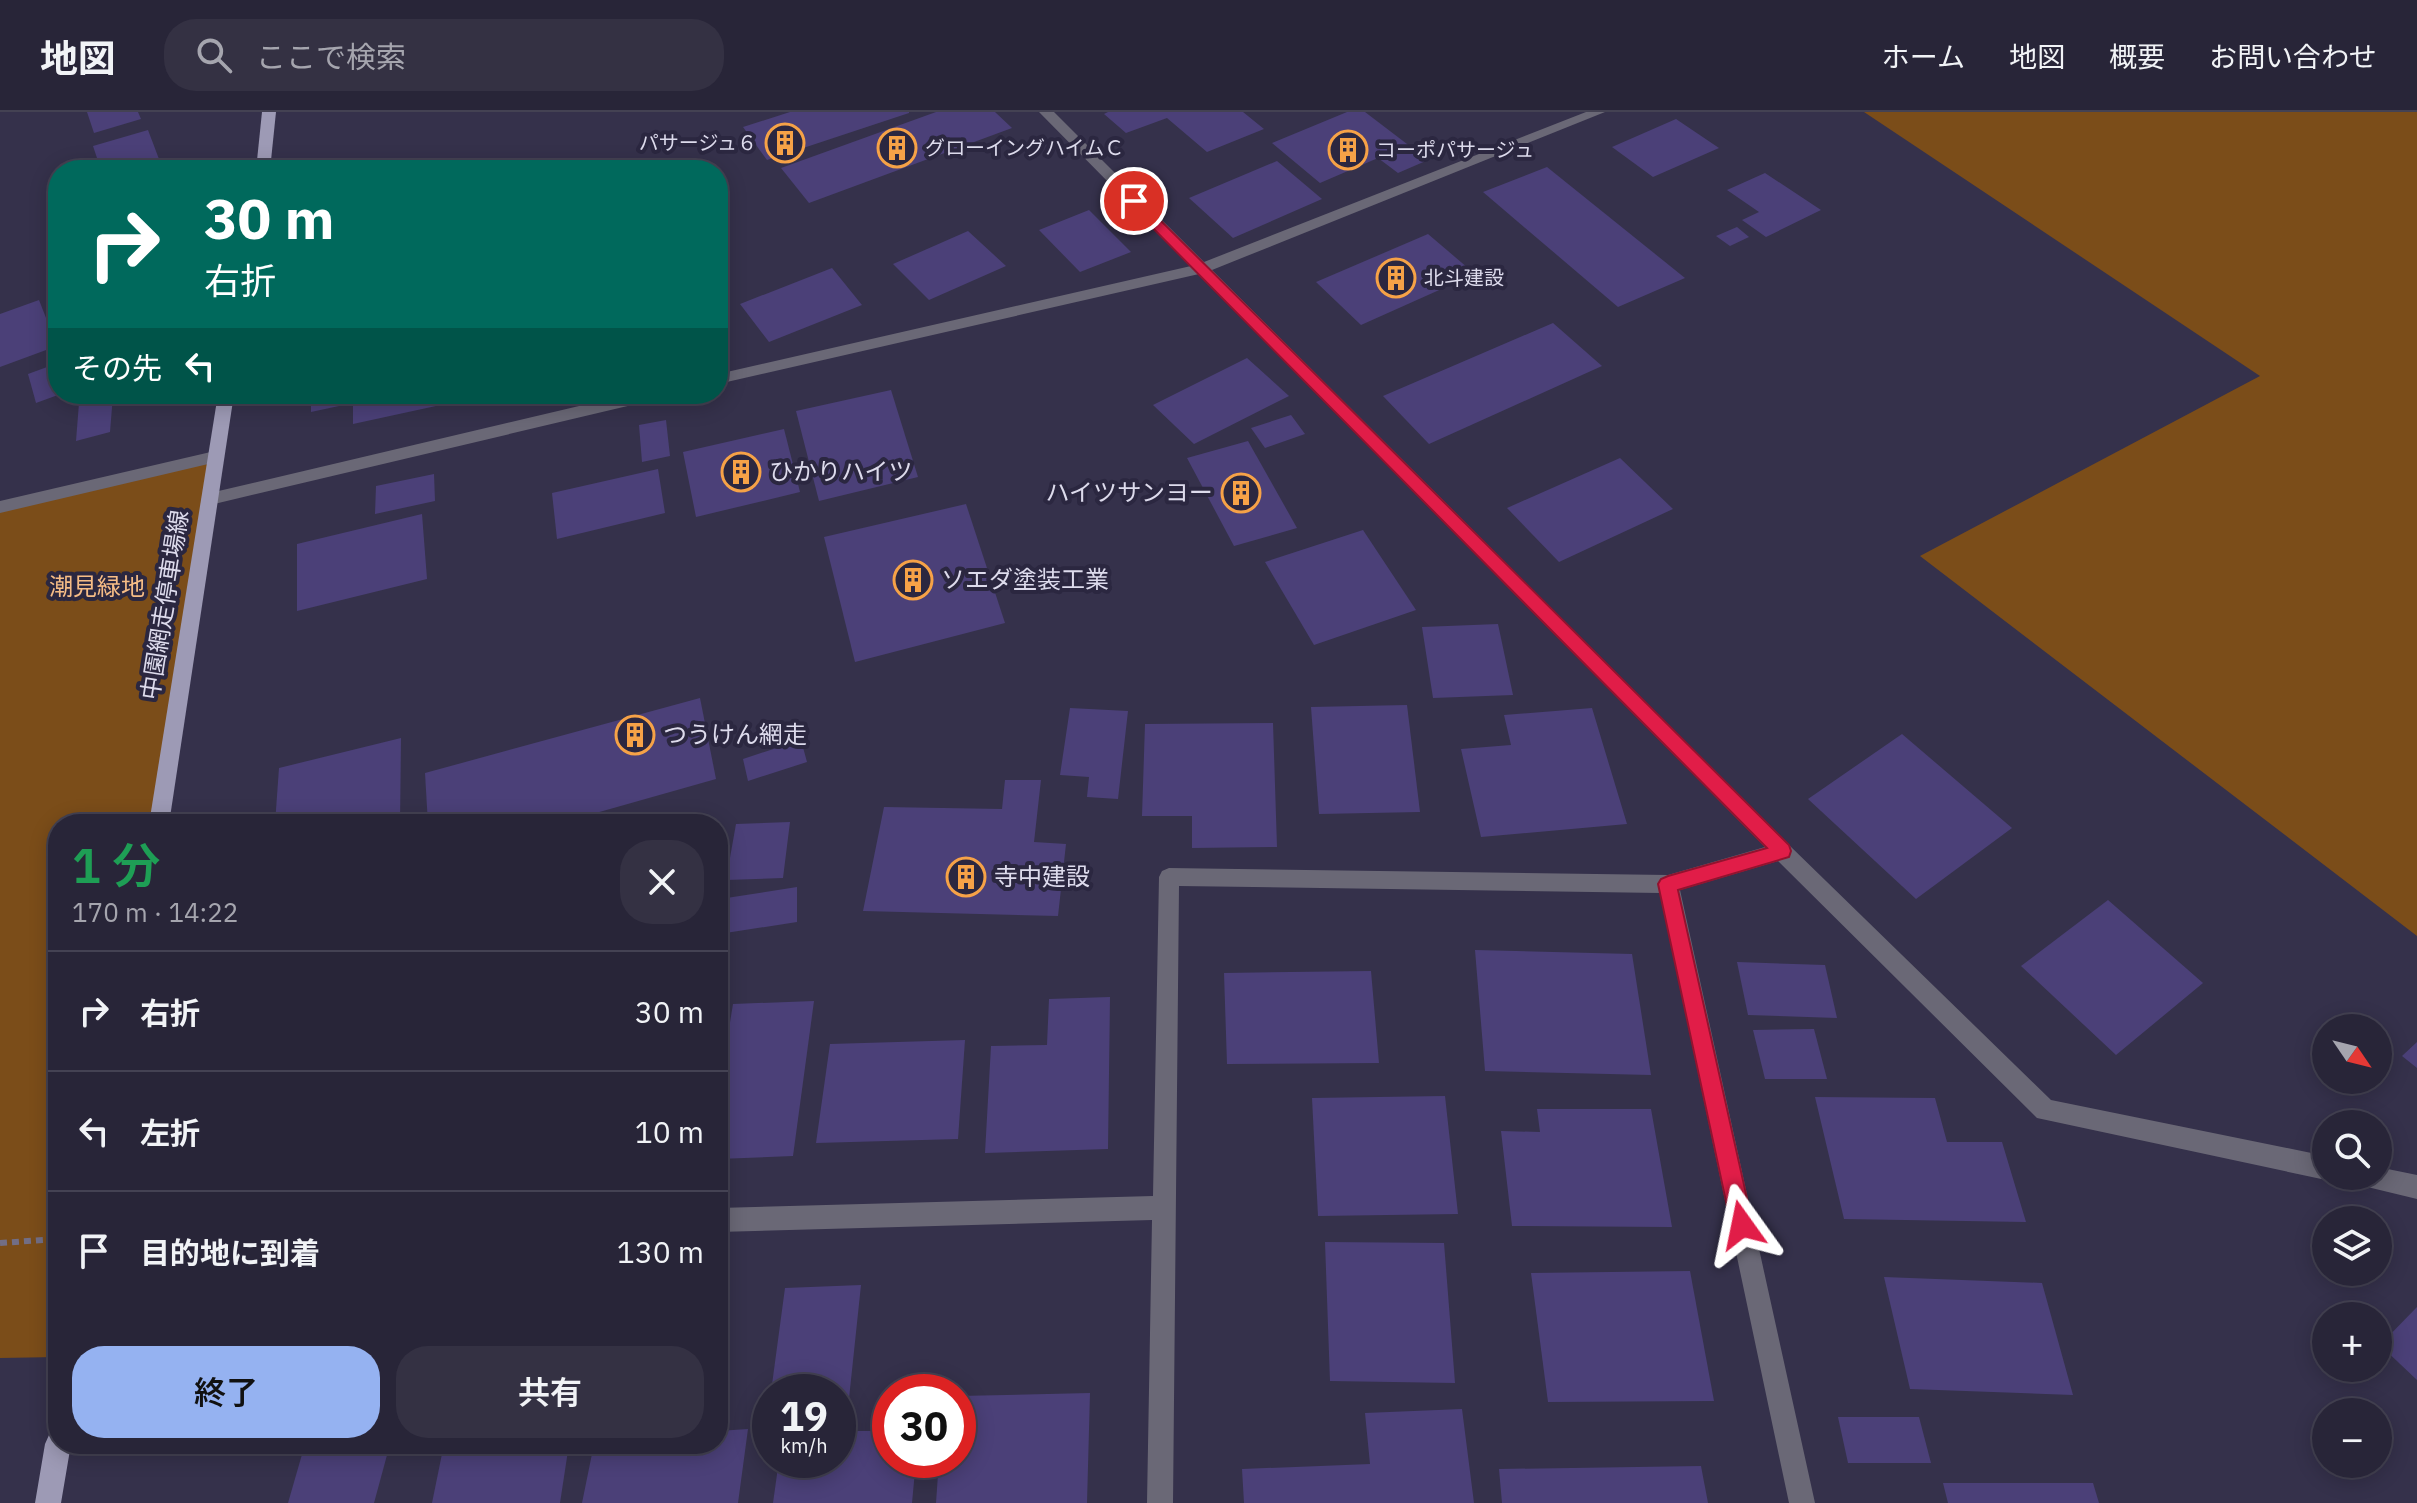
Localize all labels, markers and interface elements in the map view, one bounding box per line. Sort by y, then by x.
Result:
search box [164,19,724,91]
text: 地図 [40,33,116,82]
icon: search [192,33,236,77]
text: ここで検索 [256,37,406,76]
text: ホーム [1882,38,1965,75]
text: 地図 [2009,38,2065,75]
text: 概要 [2109,38,2165,75]
text: お問い合わせ [2209,38,2377,75]
building icon: パサージュ６ [764,122,806,164]
building icon: グローイングハイムＣ [876,127,918,169]
place label: パサージュ６ [639,129,757,156]
building icon: コーポパサージュ [1327,129,1369,171]
place label: グローイングハイムＣ [925,134,1124,161]
place label: コーポパサージュ [1376,136,1534,163]
pin [1100,167,1168,235]
icon: arrive [1112,179,1156,223]
text: 30 m [204,182,334,254]
icon: right [72,192,176,296]
text: 右折 [204,257,276,304]
building icon: 北斗建設 [1375,257,1417,299]
place label: 北斗建設 [1424,264,1504,291]
icon: left [178,344,222,388]
text: その先 [72,348,162,387]
building icon: ひかりハイツ [720,451,762,493]
place label: ひかりハイツ [769,455,913,487]
building icon: ハイツサンヨー [1220,472,1262,514]
place label: ハイツサンヨー [1045,476,1213,508]
street label: 中園網走停車場線 [133,508,195,702]
building icon: ソエダ塗装工業 [892,559,934,601]
place label: ソエダ塗装工業 [941,563,1109,595]
park label: 潮見緑地 [49,570,145,602]
building icon: つうけん網走 [614,714,656,756]
place label: つうけん網走 [663,718,807,750]
text: 1 分 [72,834,160,896]
button: close [620,840,704,924]
building icon: 寺中建設 [945,856,987,898]
place label: 寺中建設 [994,860,1090,892]
text: 170 m · 14:22 [72,895,238,929]
icon: right [72,989,116,1033]
text: 30 m [635,992,704,1031]
text: 右折 [140,993,200,1032]
north arrow [2312,1014,2392,1094]
map controls [2312,1014,2392,1478]
icon: left [72,1109,116,1153]
button: search [2312,1110,2392,1190]
text: 10 m [635,1112,704,1151]
text: 左折 [140,1113,200,1152]
position arrow [1700,1183,1784,1267]
button: layers [2312,1206,2392,1286]
icon: arrive [72,1229,116,1273]
text: 130 m [617,1232,704,1271]
text: 目的地に到着 [140,1233,320,1272]
button: + [2312,1302,2392,1382]
button: 終了 [72,1346,380,1438]
button: 共有 [396,1346,704,1438]
speed limit sign: 30 [872,1374,976,1478]
text: 19 [780,1390,828,1442]
button: − [2312,1398,2392,1478]
text: km/h [780,1432,828,1459]

